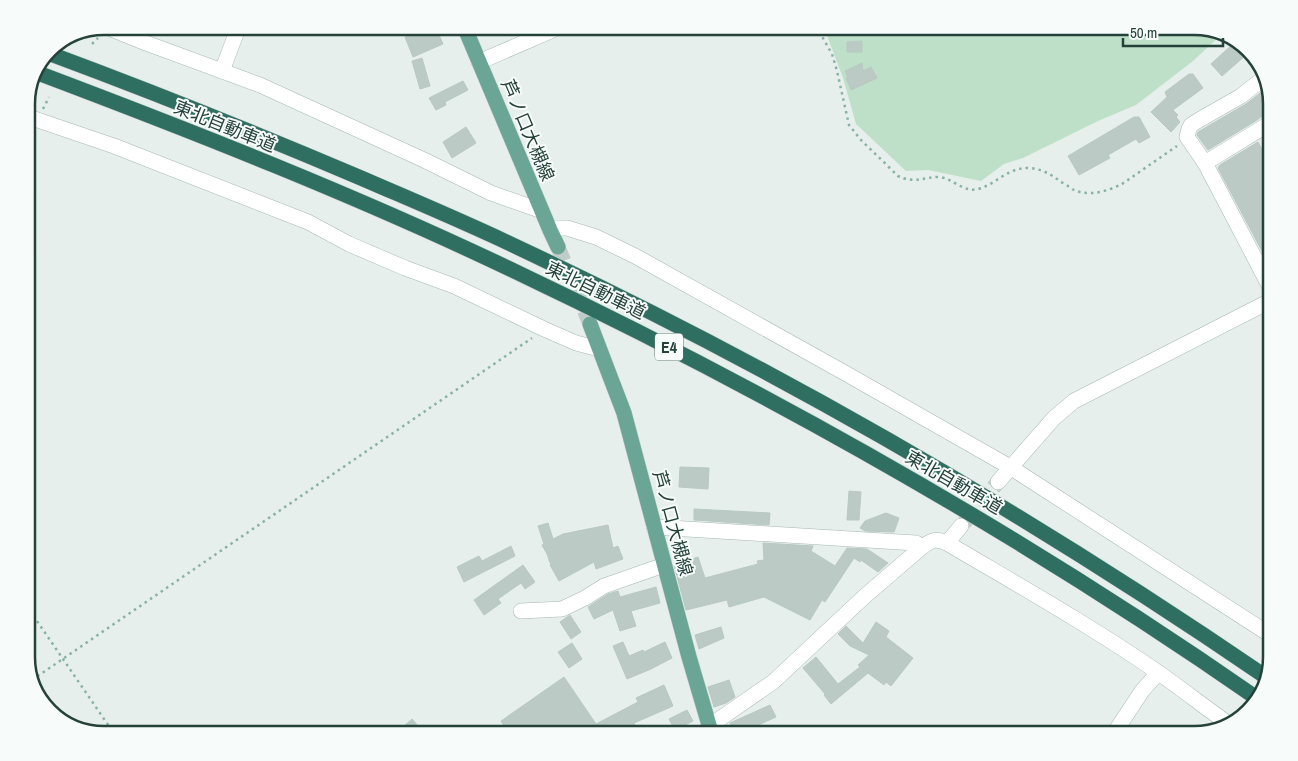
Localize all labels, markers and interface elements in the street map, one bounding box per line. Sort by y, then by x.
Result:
scale bar [1123,15,1223,47]
text: 50 m [1130,22,1157,43]
street label: 芦ノ口大槻線 [495,75,561,185]
street label: 東北自動車道 [170,94,280,158]
street label: 東北自動車道 [542,255,650,325]
road number: E4 [655,334,683,361]
street label: 東北自動車道 [901,444,1007,520]
street label: 芦ノ口大槻線 [647,468,699,578]

